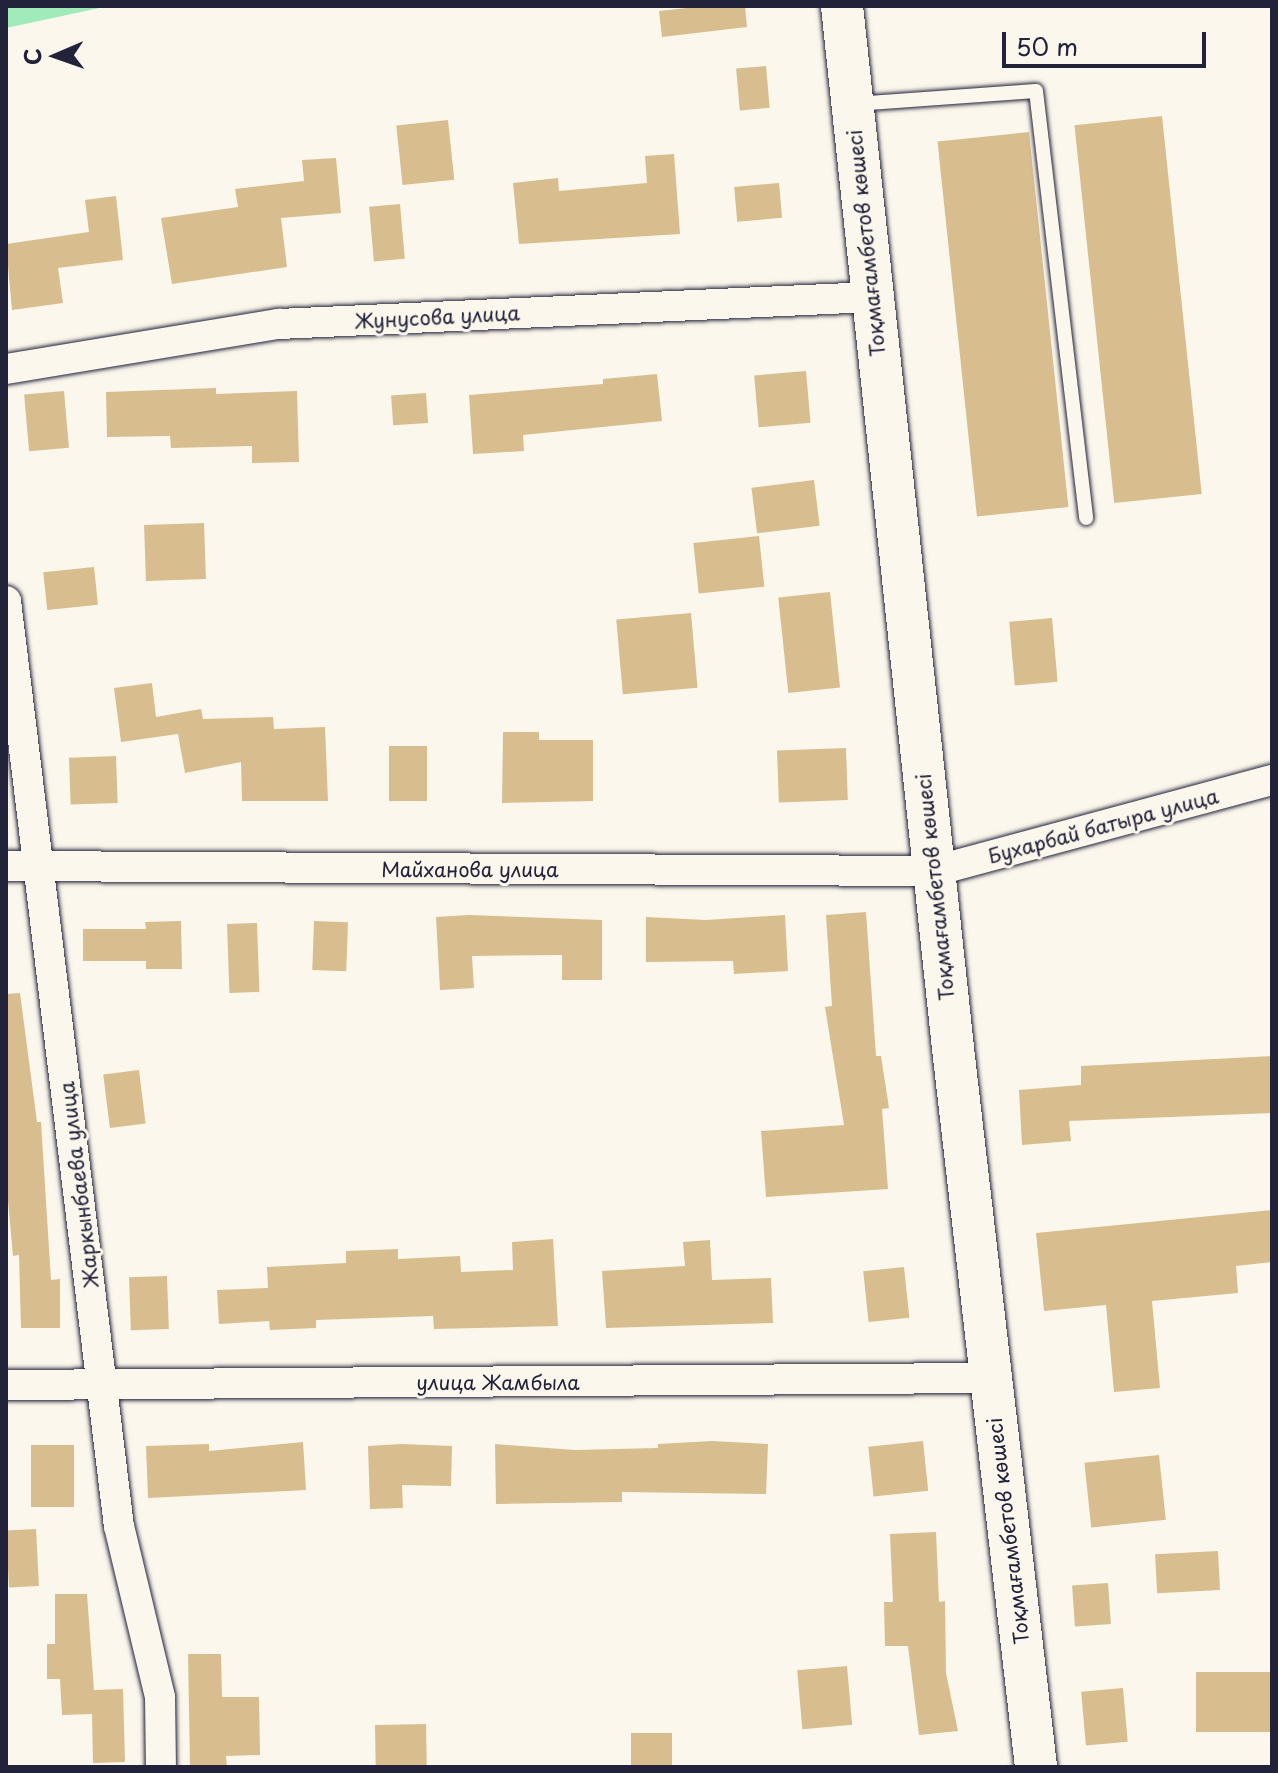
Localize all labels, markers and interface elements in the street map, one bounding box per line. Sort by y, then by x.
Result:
north arrow [16,16,96,96]
scale bar [1006,16,1210,66]
text: 50 m [1016,28,1078,64]
text: С [15,48,48,66]
street label: Тоқмағамбетов көшесі [842,129,890,357]
street label: Жунусова улица [353,301,521,333]
street label: Тоқмағамбетов көшесі [911,773,959,1001]
street label: Бухарбай батыра улица [984,783,1222,869]
street label: Майханова улица [381,857,559,881]
street label: Жаркынбаева улица [54,1080,104,1290]
street label: улица Жамбыла [416,1370,580,1394]
street label: Тоқмағамбетов көшесі [982,1417,1034,1645]

